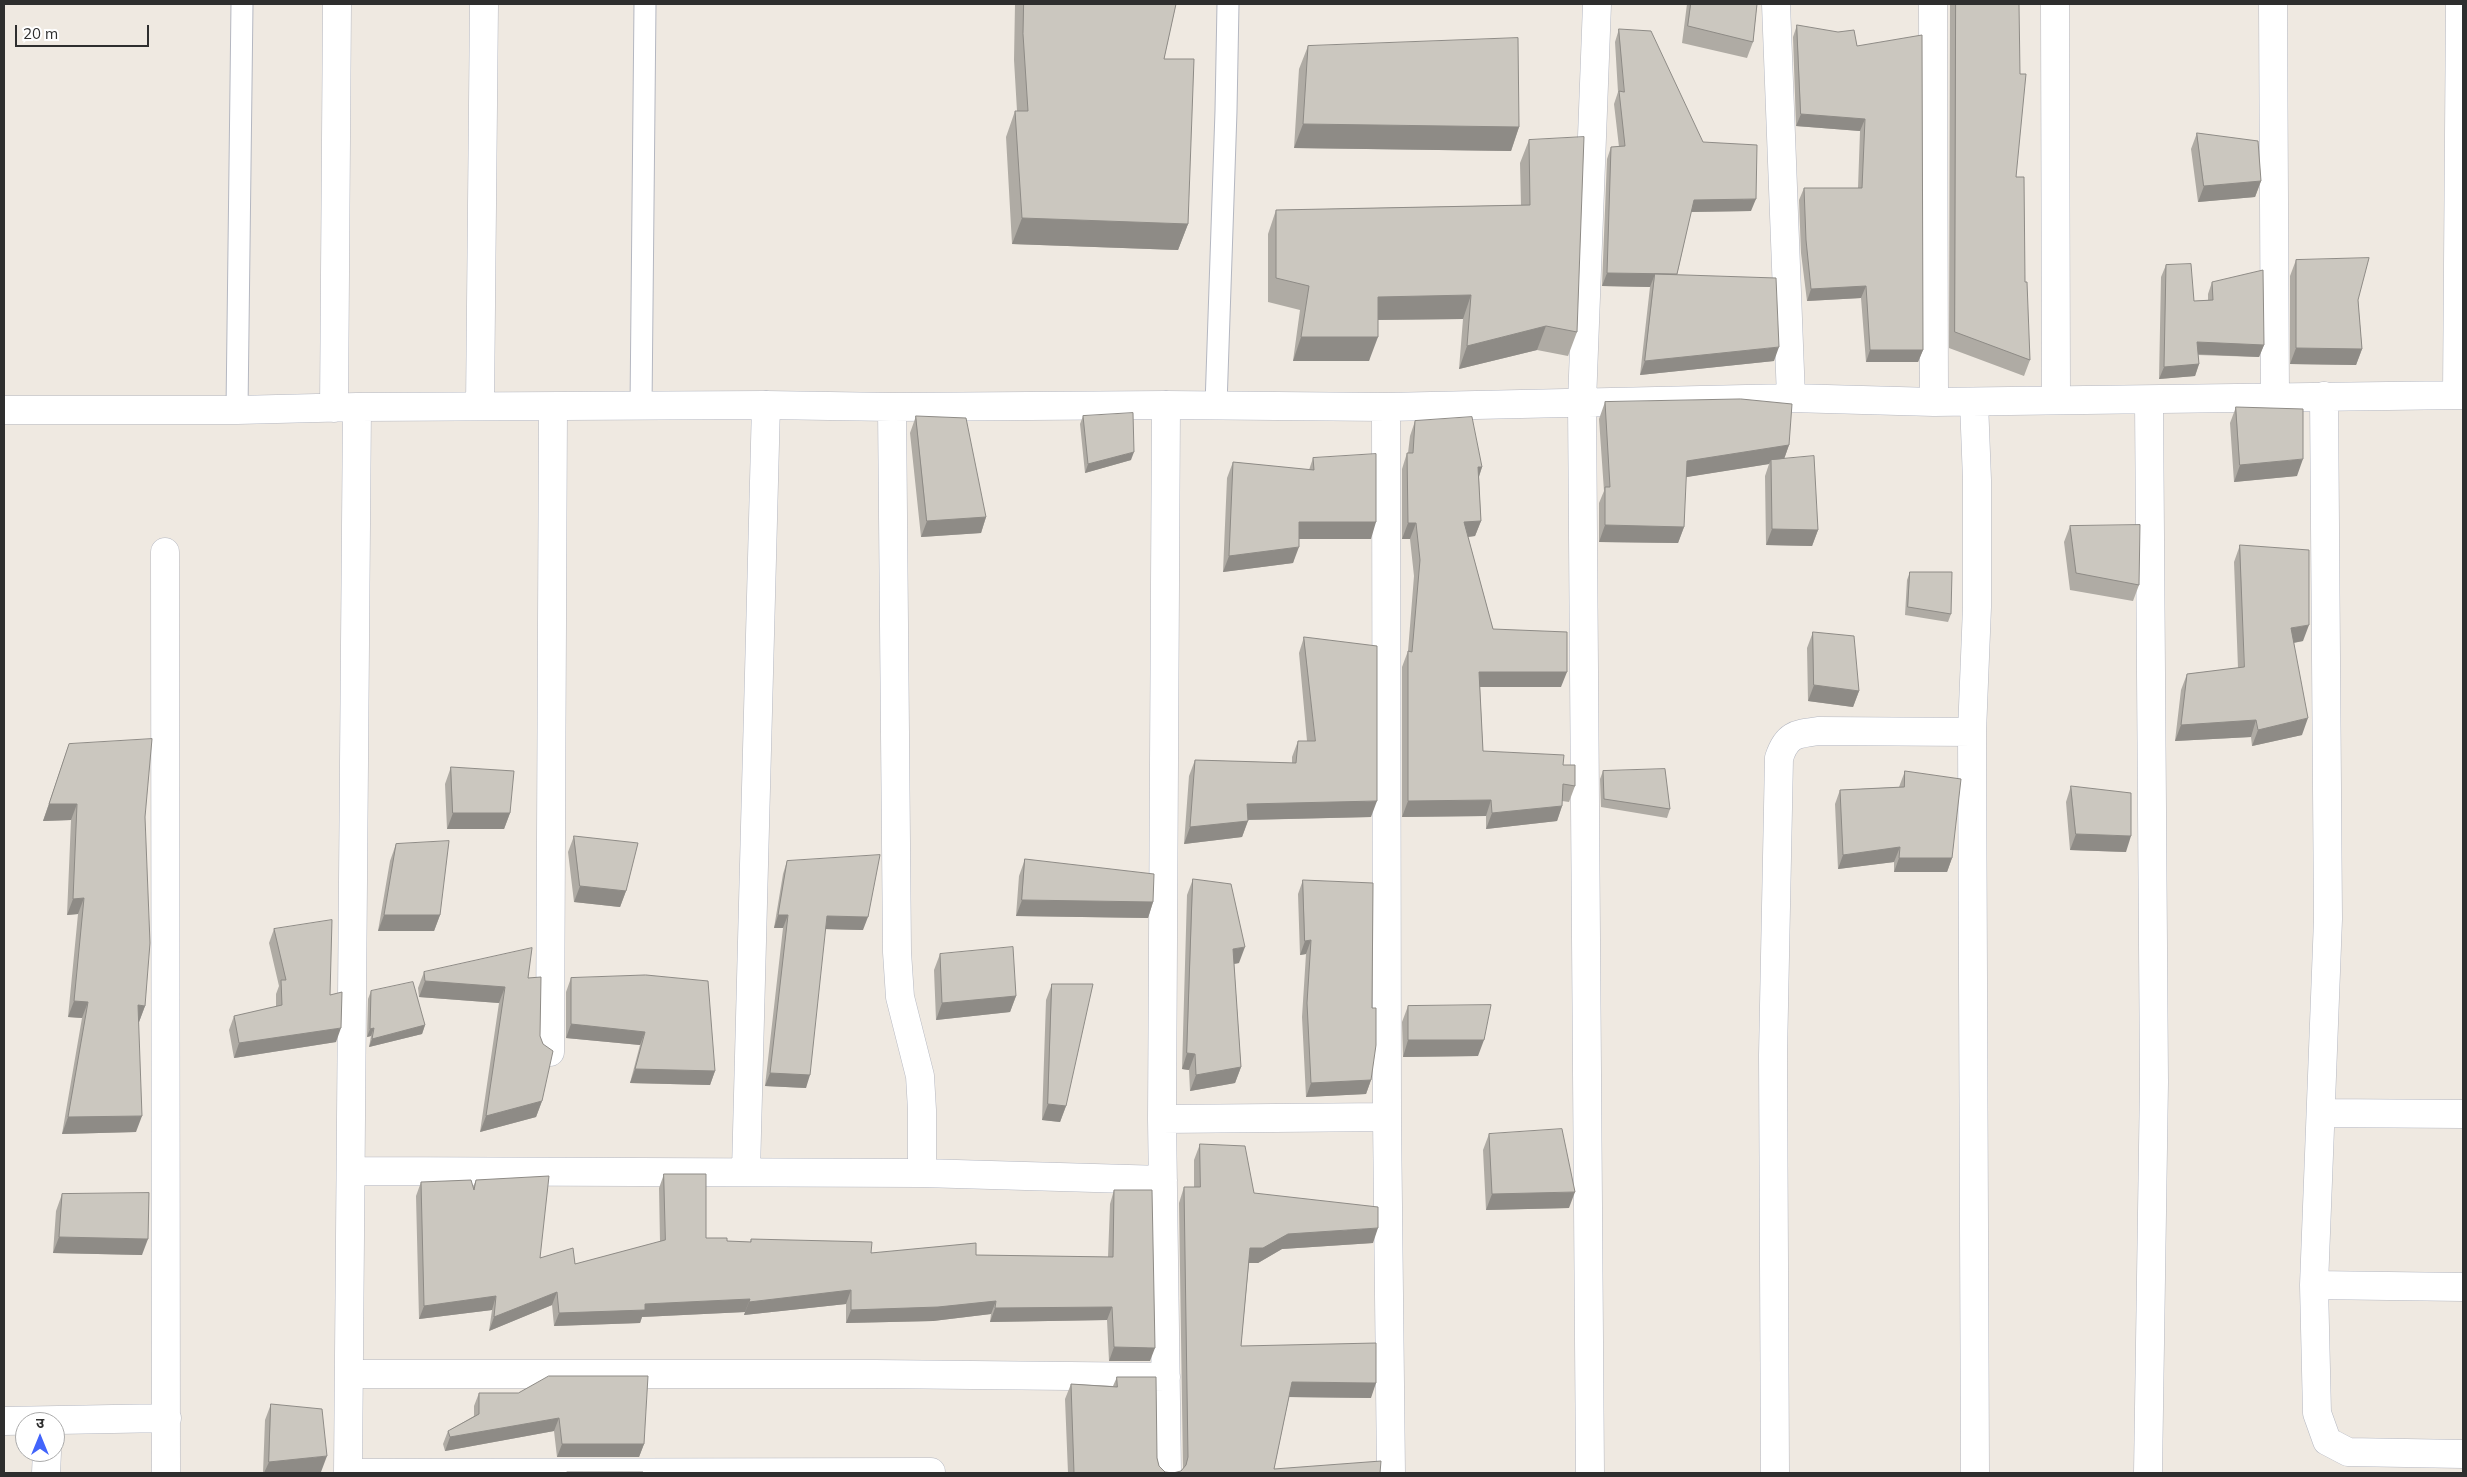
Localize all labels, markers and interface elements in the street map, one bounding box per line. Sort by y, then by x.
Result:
scale bar [18,15,151,47]
text: 20 m [23,24,58,43]
north arrow [15,1412,65,1462]
text: उ [36,1414,44,1432]

